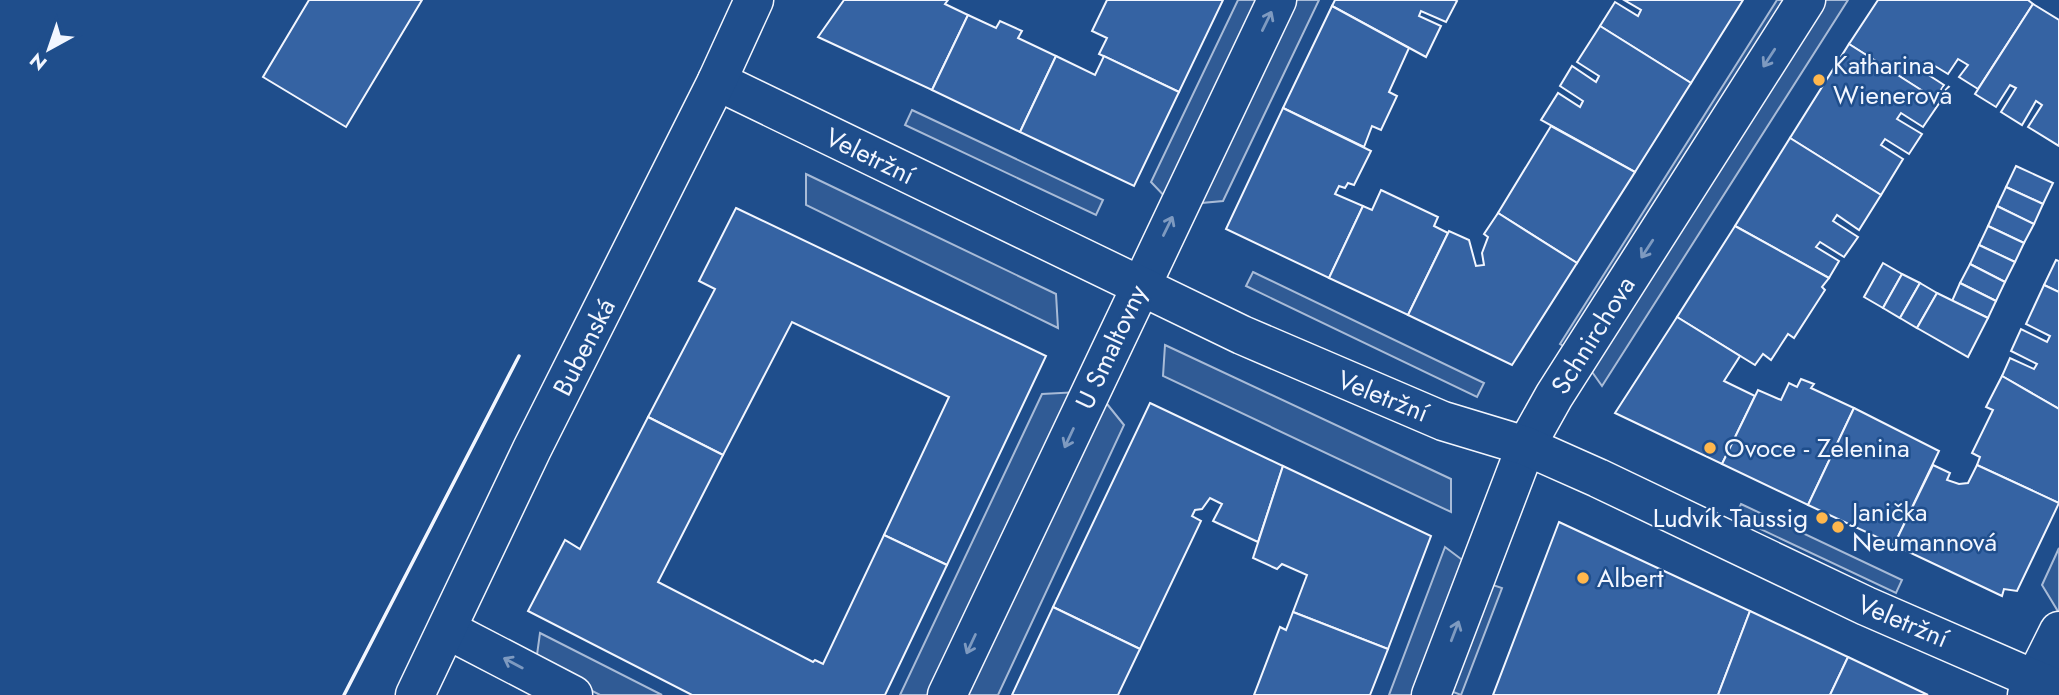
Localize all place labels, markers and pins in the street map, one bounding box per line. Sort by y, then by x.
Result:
place label: Katharina Wienerová [1833,46,1952,114]
marker: Katharina Wienerová [1811,72,1827,88]
place label: Ovoce - Zelenina [1724,429,1910,467]
marker: Ovoce - Zelenina [1702,440,1718,456]
place label: Janička Neumannová [1849,493,1997,561]
place label: Ludvík Taussig [1653,499,1808,537]
marker: Ludvík Taussig [1814,510,1830,526]
marker: Janička Neumannová [1830,519,1846,535]
place label: Albert [1597,559,1664,597]
marker: Albert [1575,570,1591,586]

